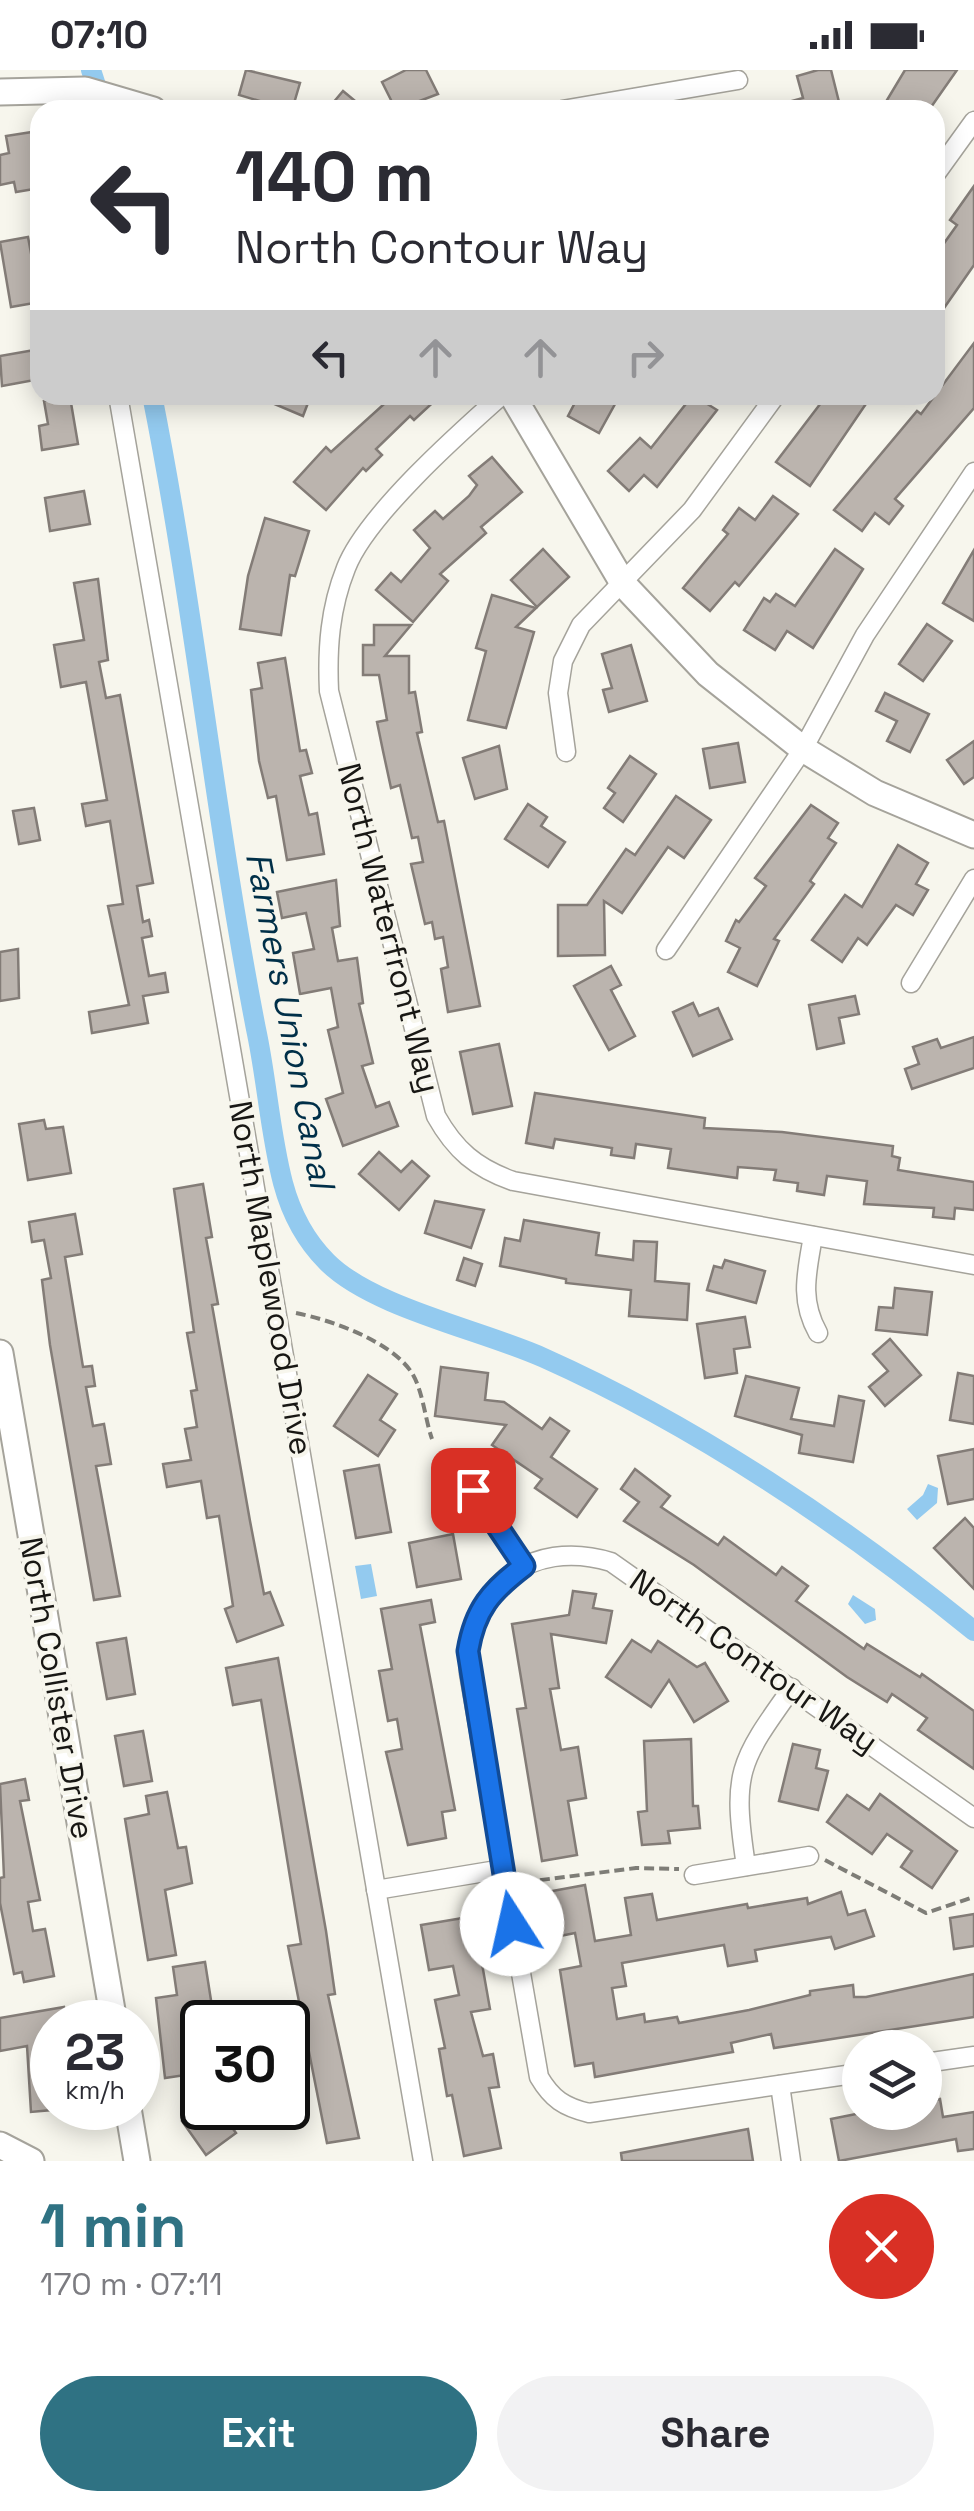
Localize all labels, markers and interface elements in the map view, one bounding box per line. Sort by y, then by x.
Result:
text: 07:10 [50,11,148,59]
text: 140 m [235,132,434,221]
icon: left [70,140,200,270]
text: North Contour Way [235,219,648,276]
icon: left [303,330,358,385]
icon: ahead [408,330,463,385]
icon: ahead [513,330,568,385]
icon: right [618,330,673,385]
street label: North Waterfront Way [329,759,449,1097]
water label: Farmers Union Canal [236,848,345,1195]
street label: North Maplewood Drive [220,1098,322,1458]
pin [431,1448,516,1533]
icon: arrive [446,1463,501,1518]
street label: North Collister Drive [11,1534,103,1842]
street label: North Contour Way [622,1560,886,1762]
position arrow [460,1872,564,1976]
speed limit sign: 30 [180,2000,310,2130]
text: 23 [65,2021,125,2085]
map controls [842,2030,942,2130]
button: layers [842,2030,942,2130]
text: km/h [65,2074,125,2106]
text: 1 min [40,2188,187,2265]
button: close [829,2194,934,2299]
text: 170 m · 07:11 [40,2264,223,2304]
button: Exit [40,2376,477,2491]
button: Share [497,2376,934,2491]

